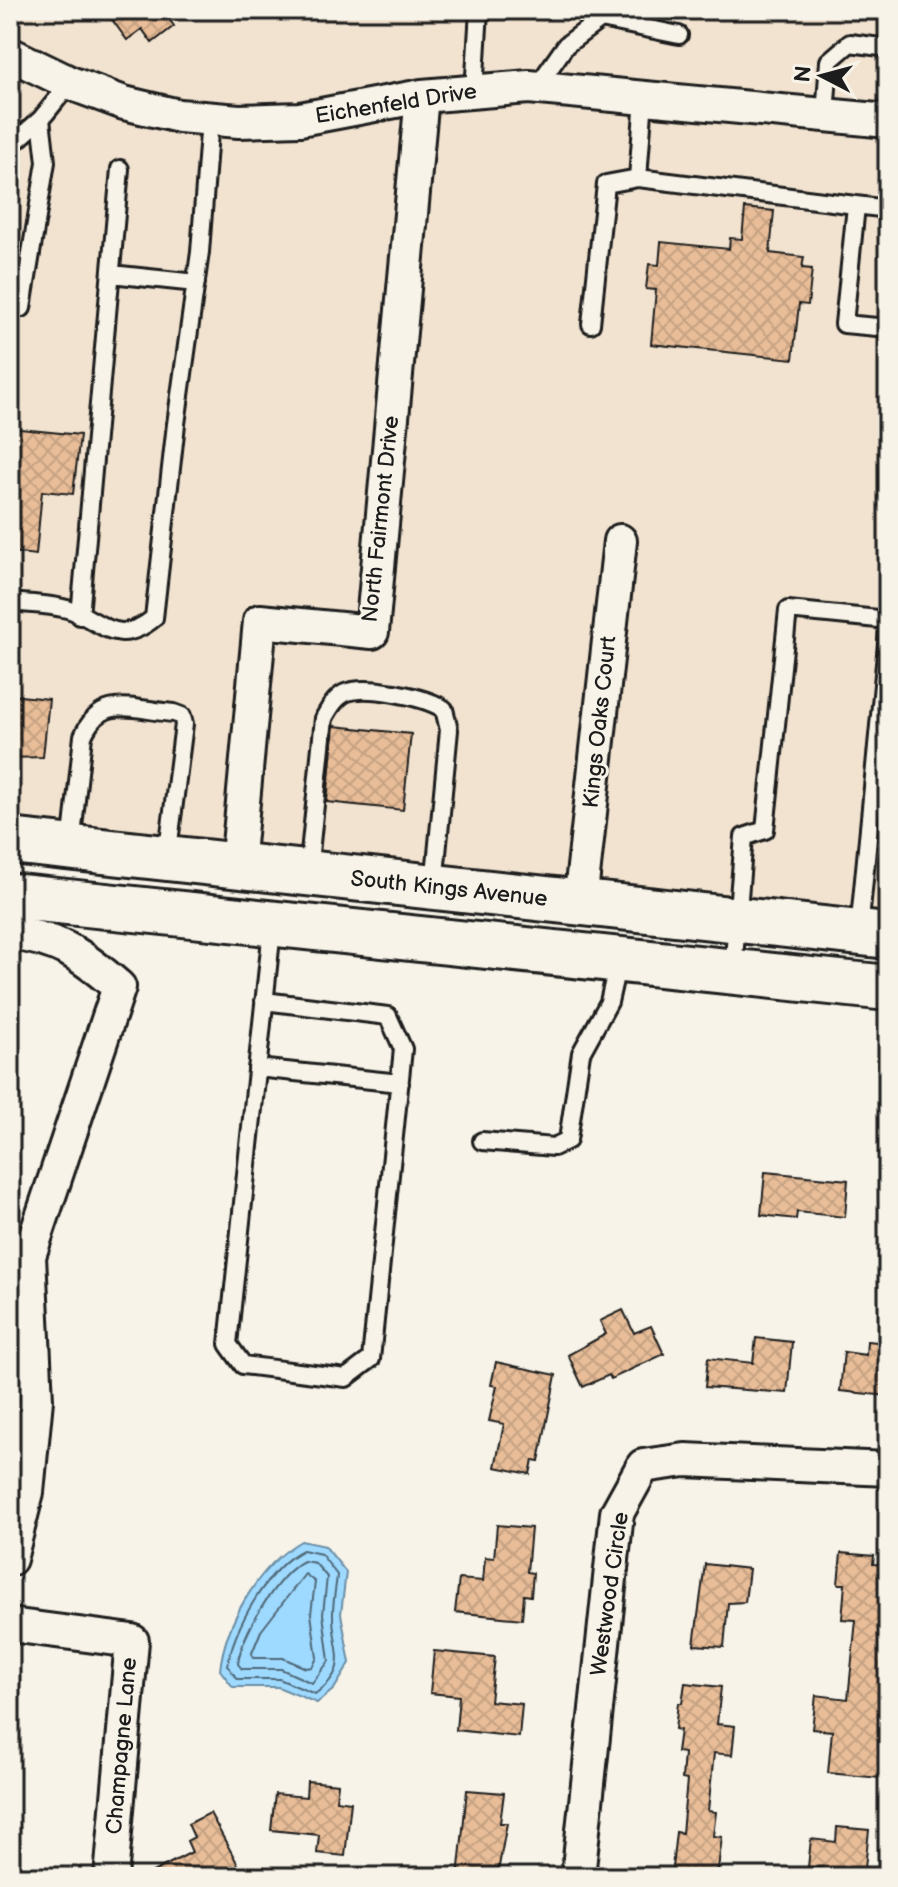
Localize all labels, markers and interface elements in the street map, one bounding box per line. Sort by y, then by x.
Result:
north arrow [782,36,862,116]
text: N [789,64,818,84]
street label: Eichenfeld Drive [313,78,479,130]
street label: North Fairmont Drive [357,414,405,624]
street label: Kings Oaks Court [578,634,622,809]
street label: South Kings Avenue [349,865,549,913]
street label: Westwood Circle [585,1510,635,1678]
street label: Champagne Lane [101,1656,143,1836]

